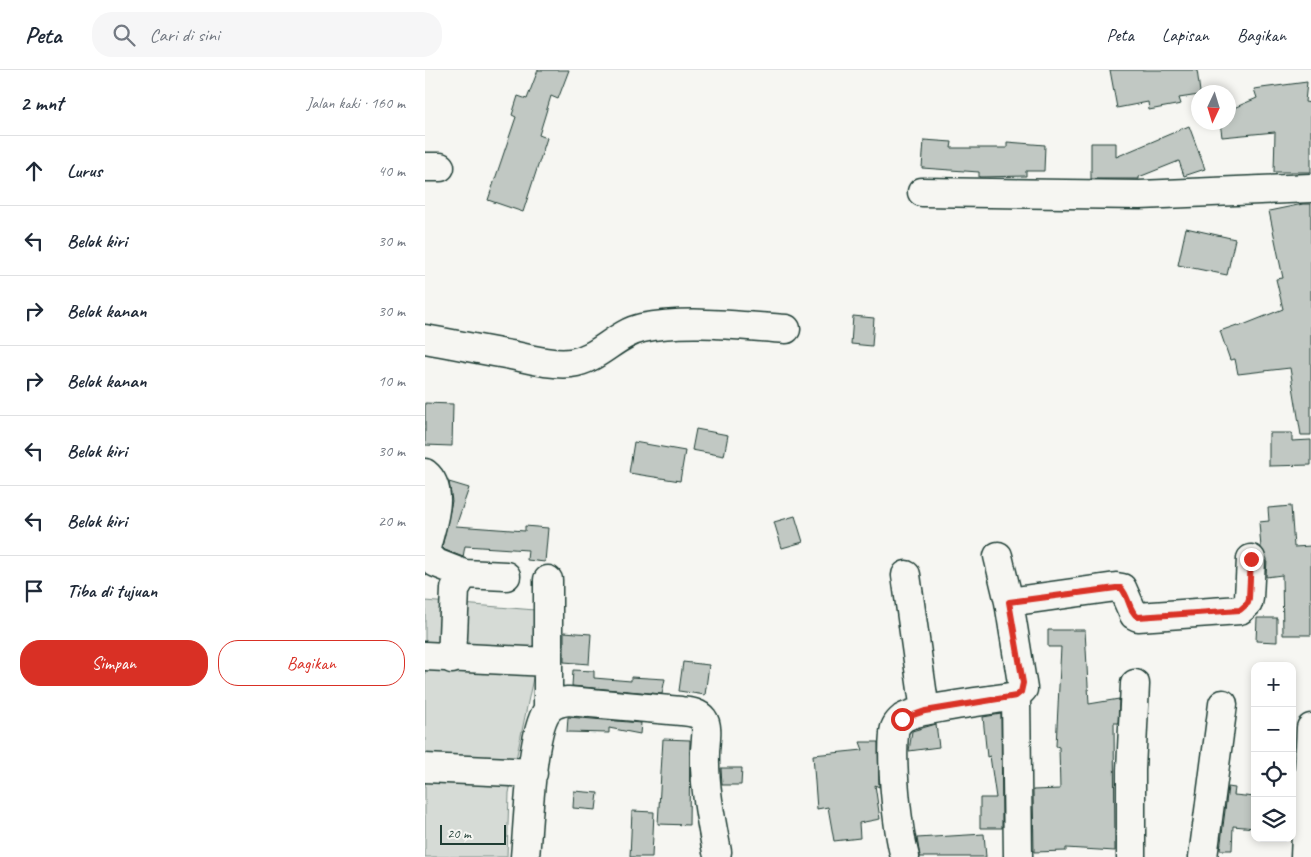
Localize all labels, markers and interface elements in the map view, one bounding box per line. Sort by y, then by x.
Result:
search box [92,12,442,57]
text: Peta [25,20,62,50]
icon: search [110,21,138,49]
text: Cari di sini [150,23,220,47]
text: Peta [1107,24,1134,46]
text: Lapisan [1162,24,1209,46]
text: Bagikan [1237,24,1286,46]
north arrow [1191,85,1236,130]
text: 2 mnt [20,90,63,116]
text: Jalan kaki · 160 m [307,93,405,113]
icon: ahead [20,157,48,185]
text: Lurus [67,159,102,183]
text: 40 m [378,161,405,181]
icon: left [20,227,48,255]
text: Belok kiri [67,229,127,253]
text: 30 m [378,231,405,251]
icon: right [20,297,48,325]
text: Belok kanan [67,299,146,323]
text: 30 m [378,301,405,321]
icon: right [20,367,48,395]
text: Belok kanan [67,369,146,393]
text: 10 m [378,371,405,391]
icon: left [20,437,48,465]
text: Belok kiri [67,439,127,463]
text: 30 m [378,441,405,461]
icon: left [20,507,48,535]
text: Belok kiri [67,509,127,533]
text: 20 m [378,511,405,531]
route end [1240,548,1263,571]
icon: arrive [20,577,48,605]
text: Tiba di tujuan [67,579,157,603]
button: Simpan [20,640,208,686]
button: Bagikan [218,640,405,686]
map controls [1251,662,1296,842]
button: + [1251,662,1296,707]
button: − [1251,707,1296,752]
route start [891,708,914,731]
button: locate [1251,752,1296,797]
button: layers [1251,797,1296,842]
scale bar [440,822,506,845]
text: 20 m [447,825,471,842]

